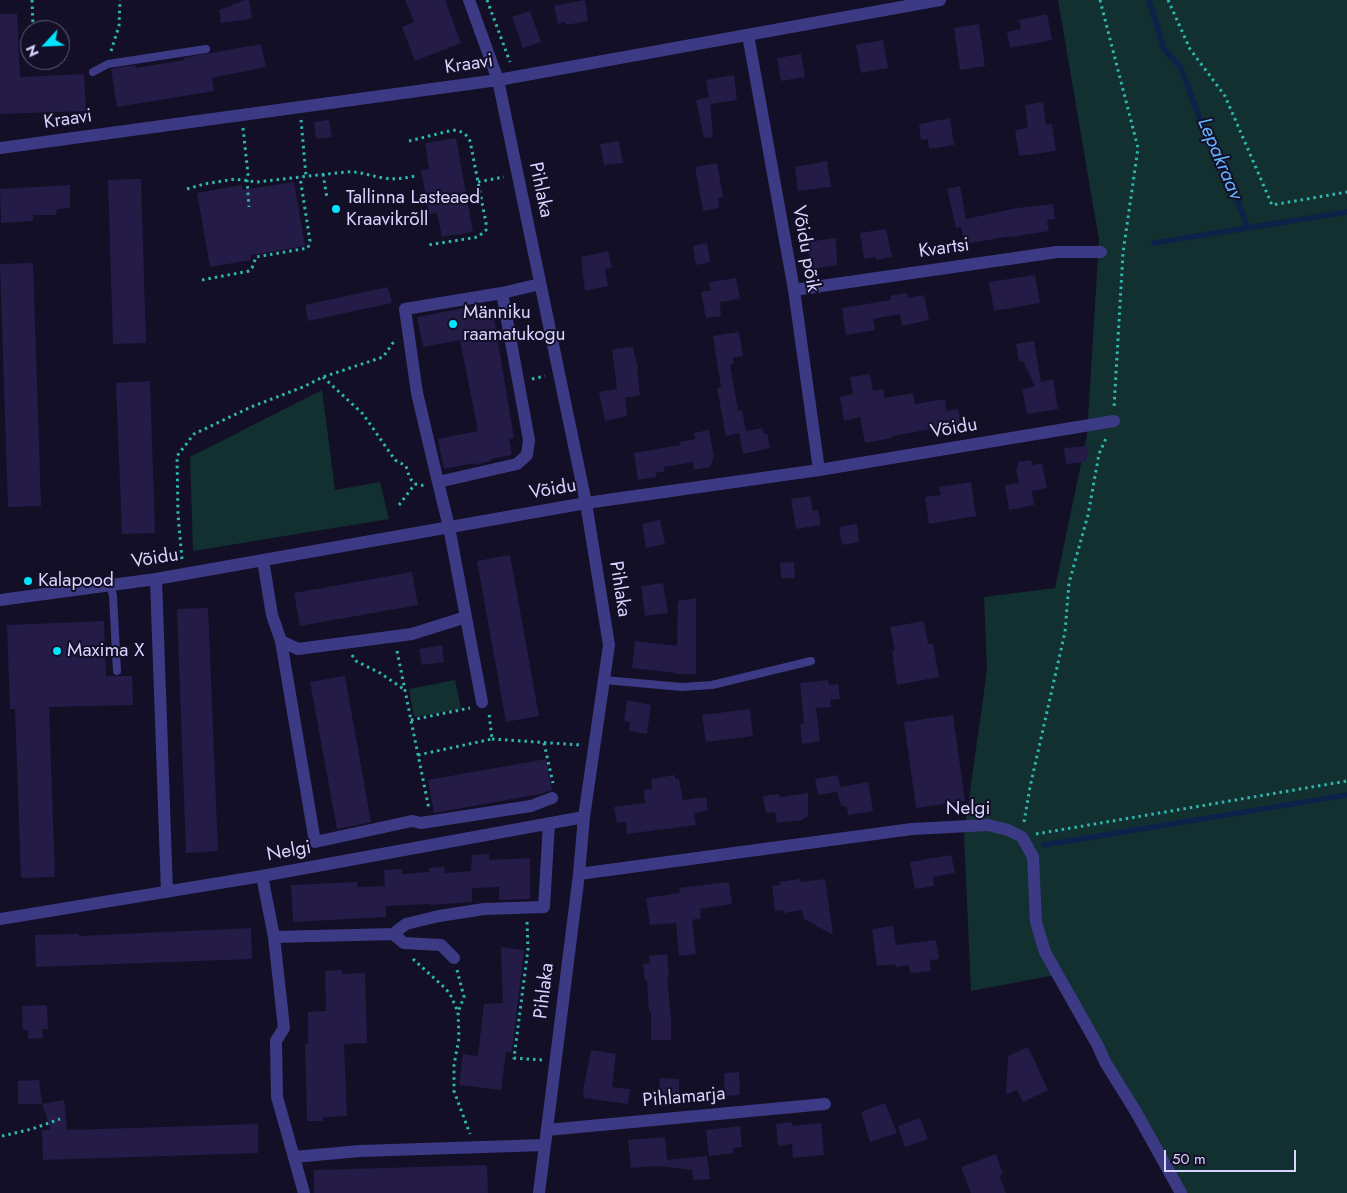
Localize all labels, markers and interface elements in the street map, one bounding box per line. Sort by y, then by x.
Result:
north arrow [20,20,70,70]
text: N [21,42,44,60]
street label: Kraavi [443,50,495,80]
street label: Kraavi [42,105,94,135]
water label: Lepakraav [1191,114,1247,204]
street label: Pihlaka [523,160,557,220]
place label: Tallinna Lasteaed Kraavikrõll [346,187,480,231]
marker: Tallinna Lasteaed Kraavikrõll [330,203,342,215]
street label: Võidu põik [786,204,824,294]
street label: Kvartsi [917,234,971,264]
place label: Männiku raamatukogu [463,302,566,346]
marker: Männiku raamatukogu [447,318,459,330]
street label: Võidu [929,414,979,444]
street label: Võidu [528,475,578,505]
street label: Võidu [130,544,180,574]
street label: Pihlaka [603,559,635,619]
place label: Kalapood [38,570,114,592]
marker: Kalapood [22,575,34,587]
place label: Maxima X [67,640,145,662]
marker: Maxima X [51,645,63,657]
street label: Nelgi [946,798,990,820]
street label: Nelgi [265,837,313,867]
street label: Pihlaka [530,962,560,1020]
street label: Pihlamarja [642,1083,726,1113]
scale bar [1167,1140,1300,1172]
text: 50 m [1172,1148,1206,1170]

